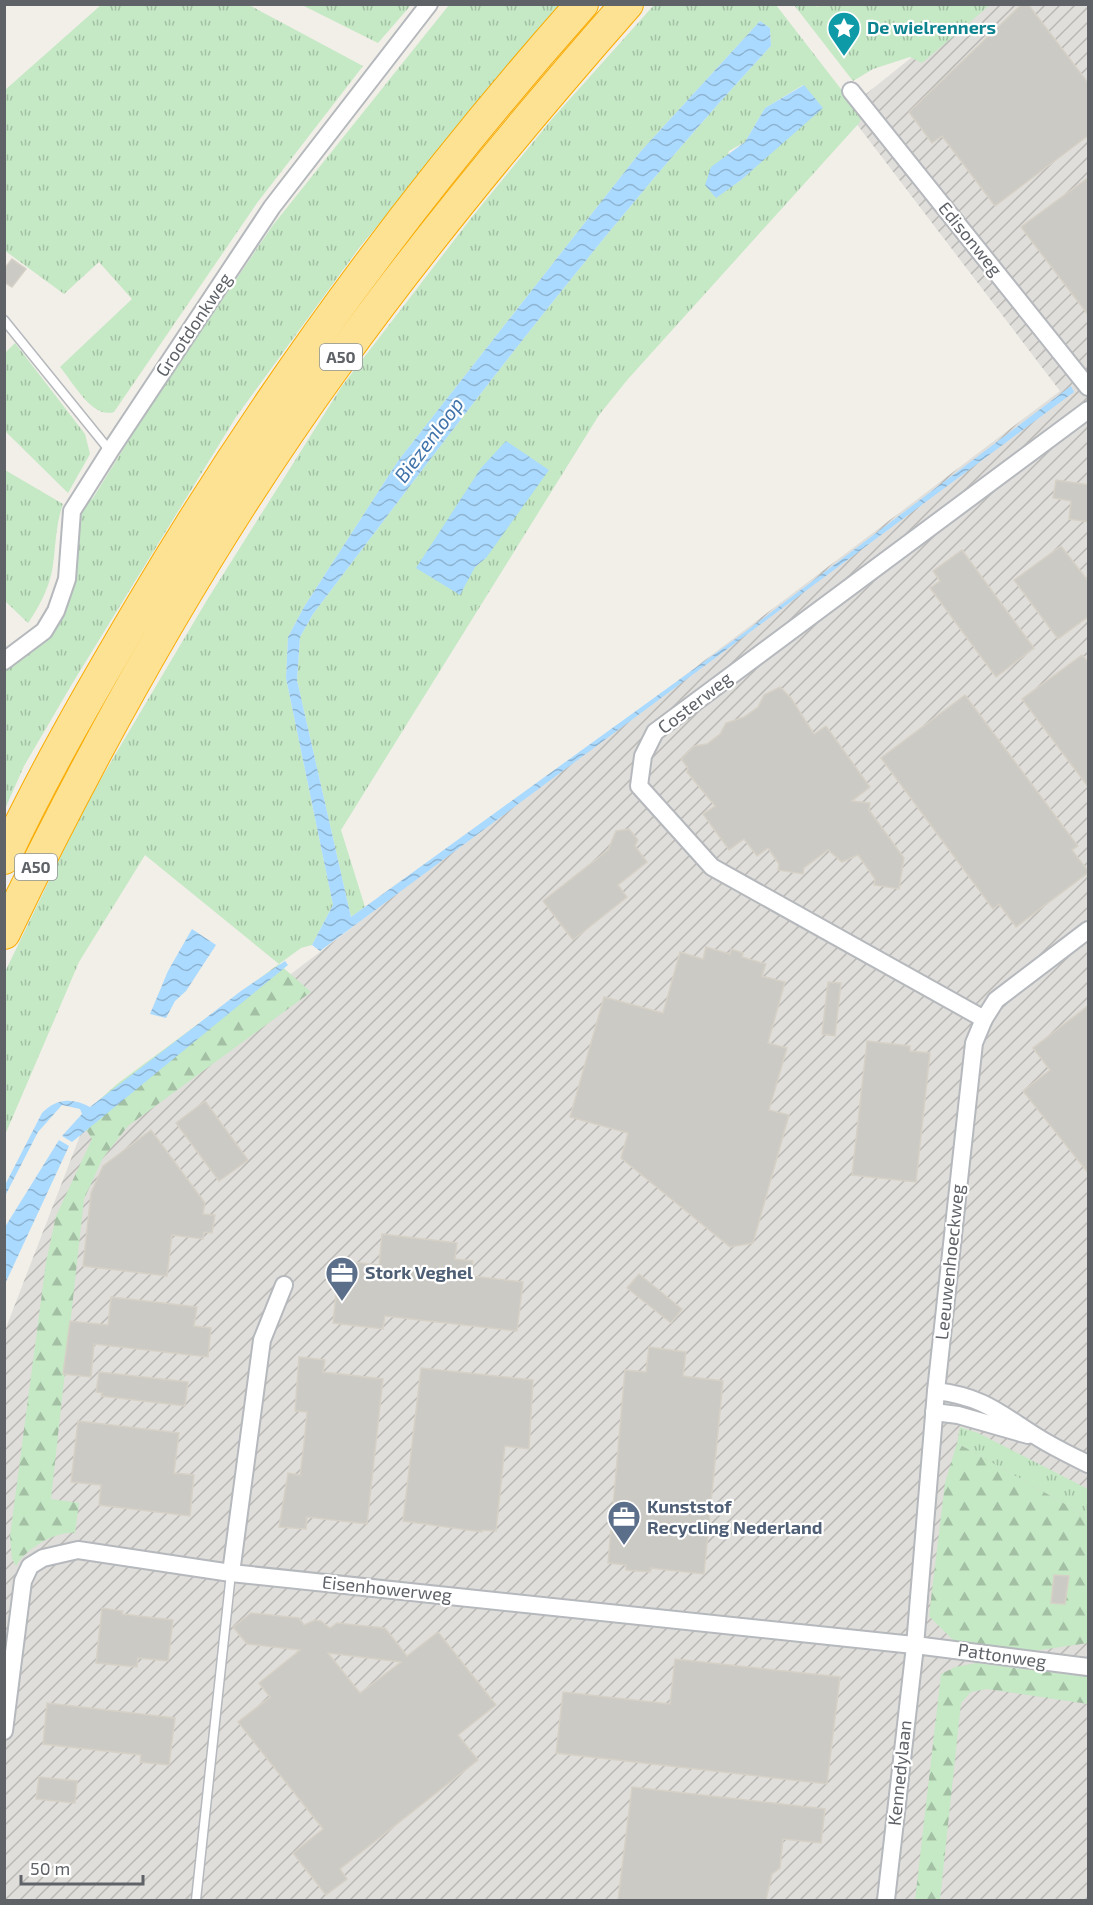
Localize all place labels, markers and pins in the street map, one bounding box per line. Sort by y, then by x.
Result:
place icon: De wielrenners [826,10,862,57]
place label: De wielrenners [867,16,996,38]
office icon: Stork Veghel [324,1255,360,1302]
place label: Stork Veghel [365,1261,473,1283]
place label: Kunststof Recycling Nederland [647,1495,823,1538]
office icon: Kunststof Recycling Nederland [606,1499,642,1546]

